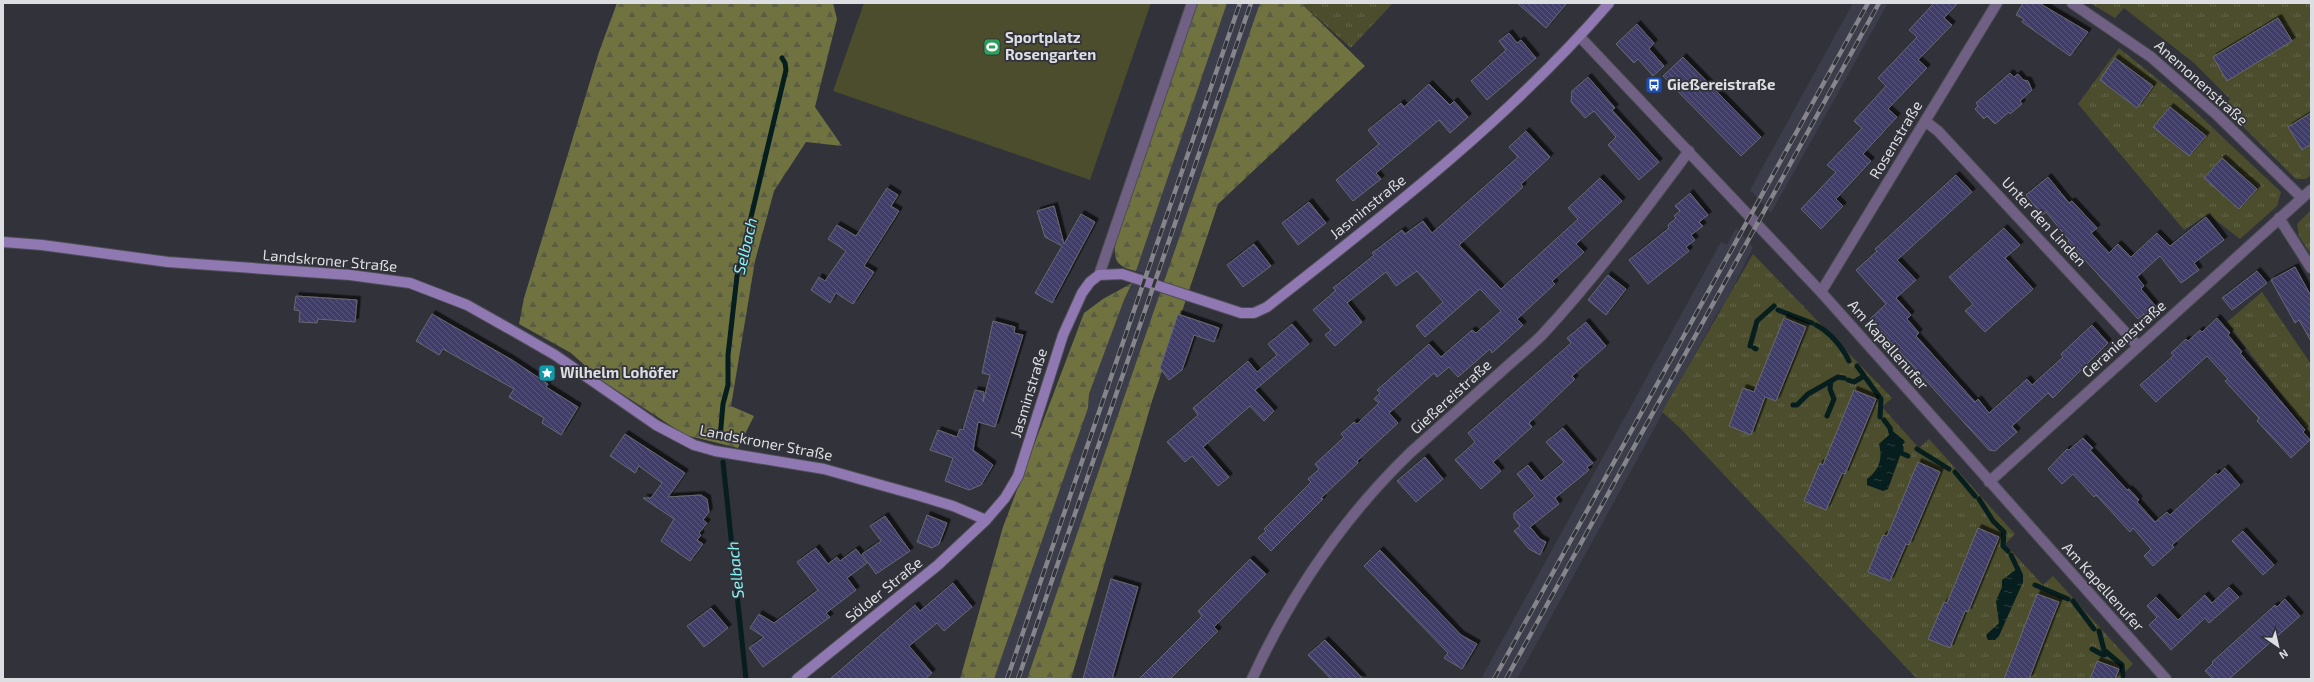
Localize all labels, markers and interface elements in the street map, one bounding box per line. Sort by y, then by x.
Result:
place label: Sportplatz Rosengarten [1005,28,1096,63]
street label: Anemonenstraße [2151,36,2252,129]
sports icon: Sportplatz Rosengarten [982,37,1002,57]
bus stop icon: Gießereistraße [1644,75,1664,95]
place label: Gießereistraße [1667,75,1775,93]
street label: Rosenstraße [1865,97,1925,182]
street label: Jasminstraße [1326,170,1409,242]
street label: Unter den Linden [1999,173,2091,270]
water label: Selbach [729,216,760,276]
street label: Landskroner Straße [262,245,398,275]
street label: Am Kapellenufer [1845,296,1933,393]
street label: Geranienstraße [2078,296,2169,381]
street label: Jasminstraße [1006,346,1050,439]
street label: Gießereistraße [1406,355,1495,437]
place icon: Wilhelm Lohöfer [537,363,557,383]
place label: Wilhelm Lohöfer [560,363,679,381]
street label: Landskroner Straße [698,420,834,464]
street label: Am Kapellenufer [2059,538,2148,635]
water label: Selbach [722,540,747,600]
street label: Sölder Straße [841,553,925,626]
north arrow [2258,626,2298,666]
text: N [2277,647,2291,662]

